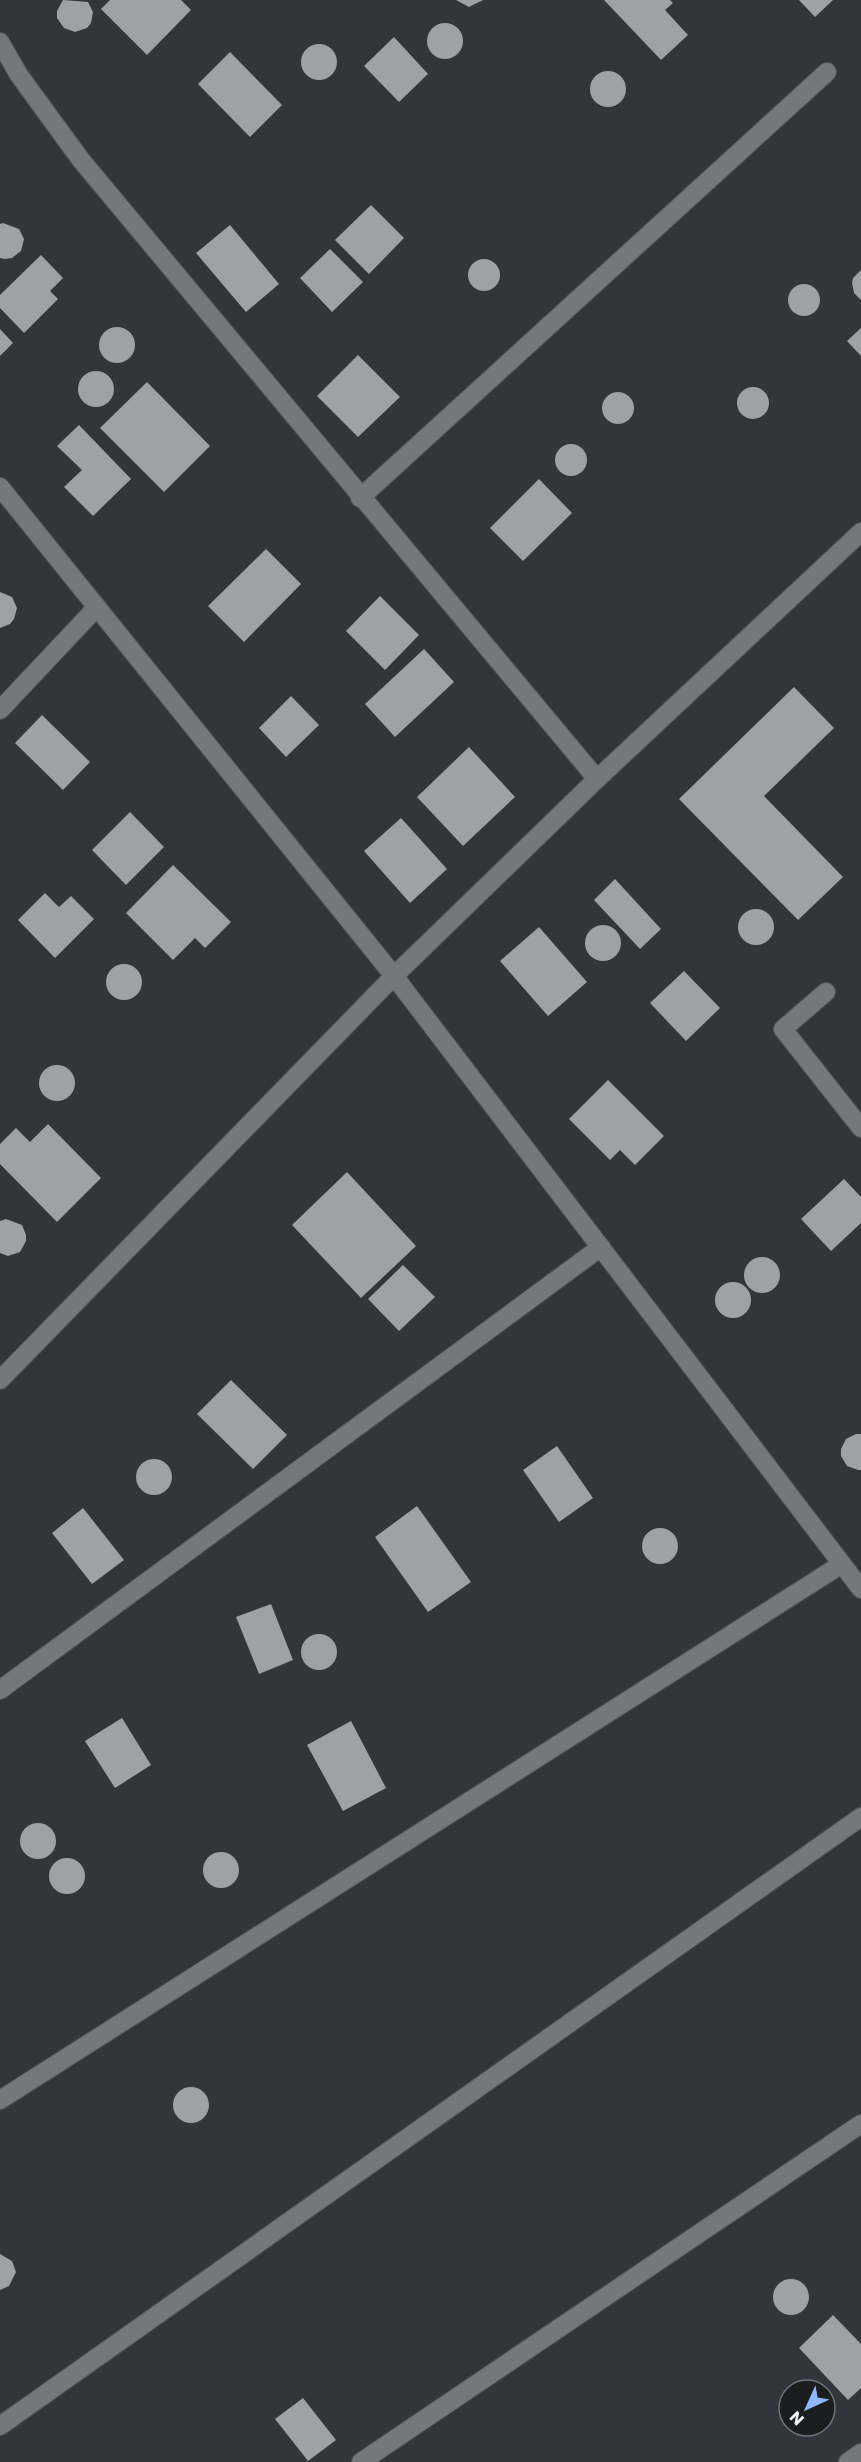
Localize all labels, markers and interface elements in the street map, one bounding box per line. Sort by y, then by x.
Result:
north arrow [777,2378,837,2438]
text: N [784,2406,809,2431]

